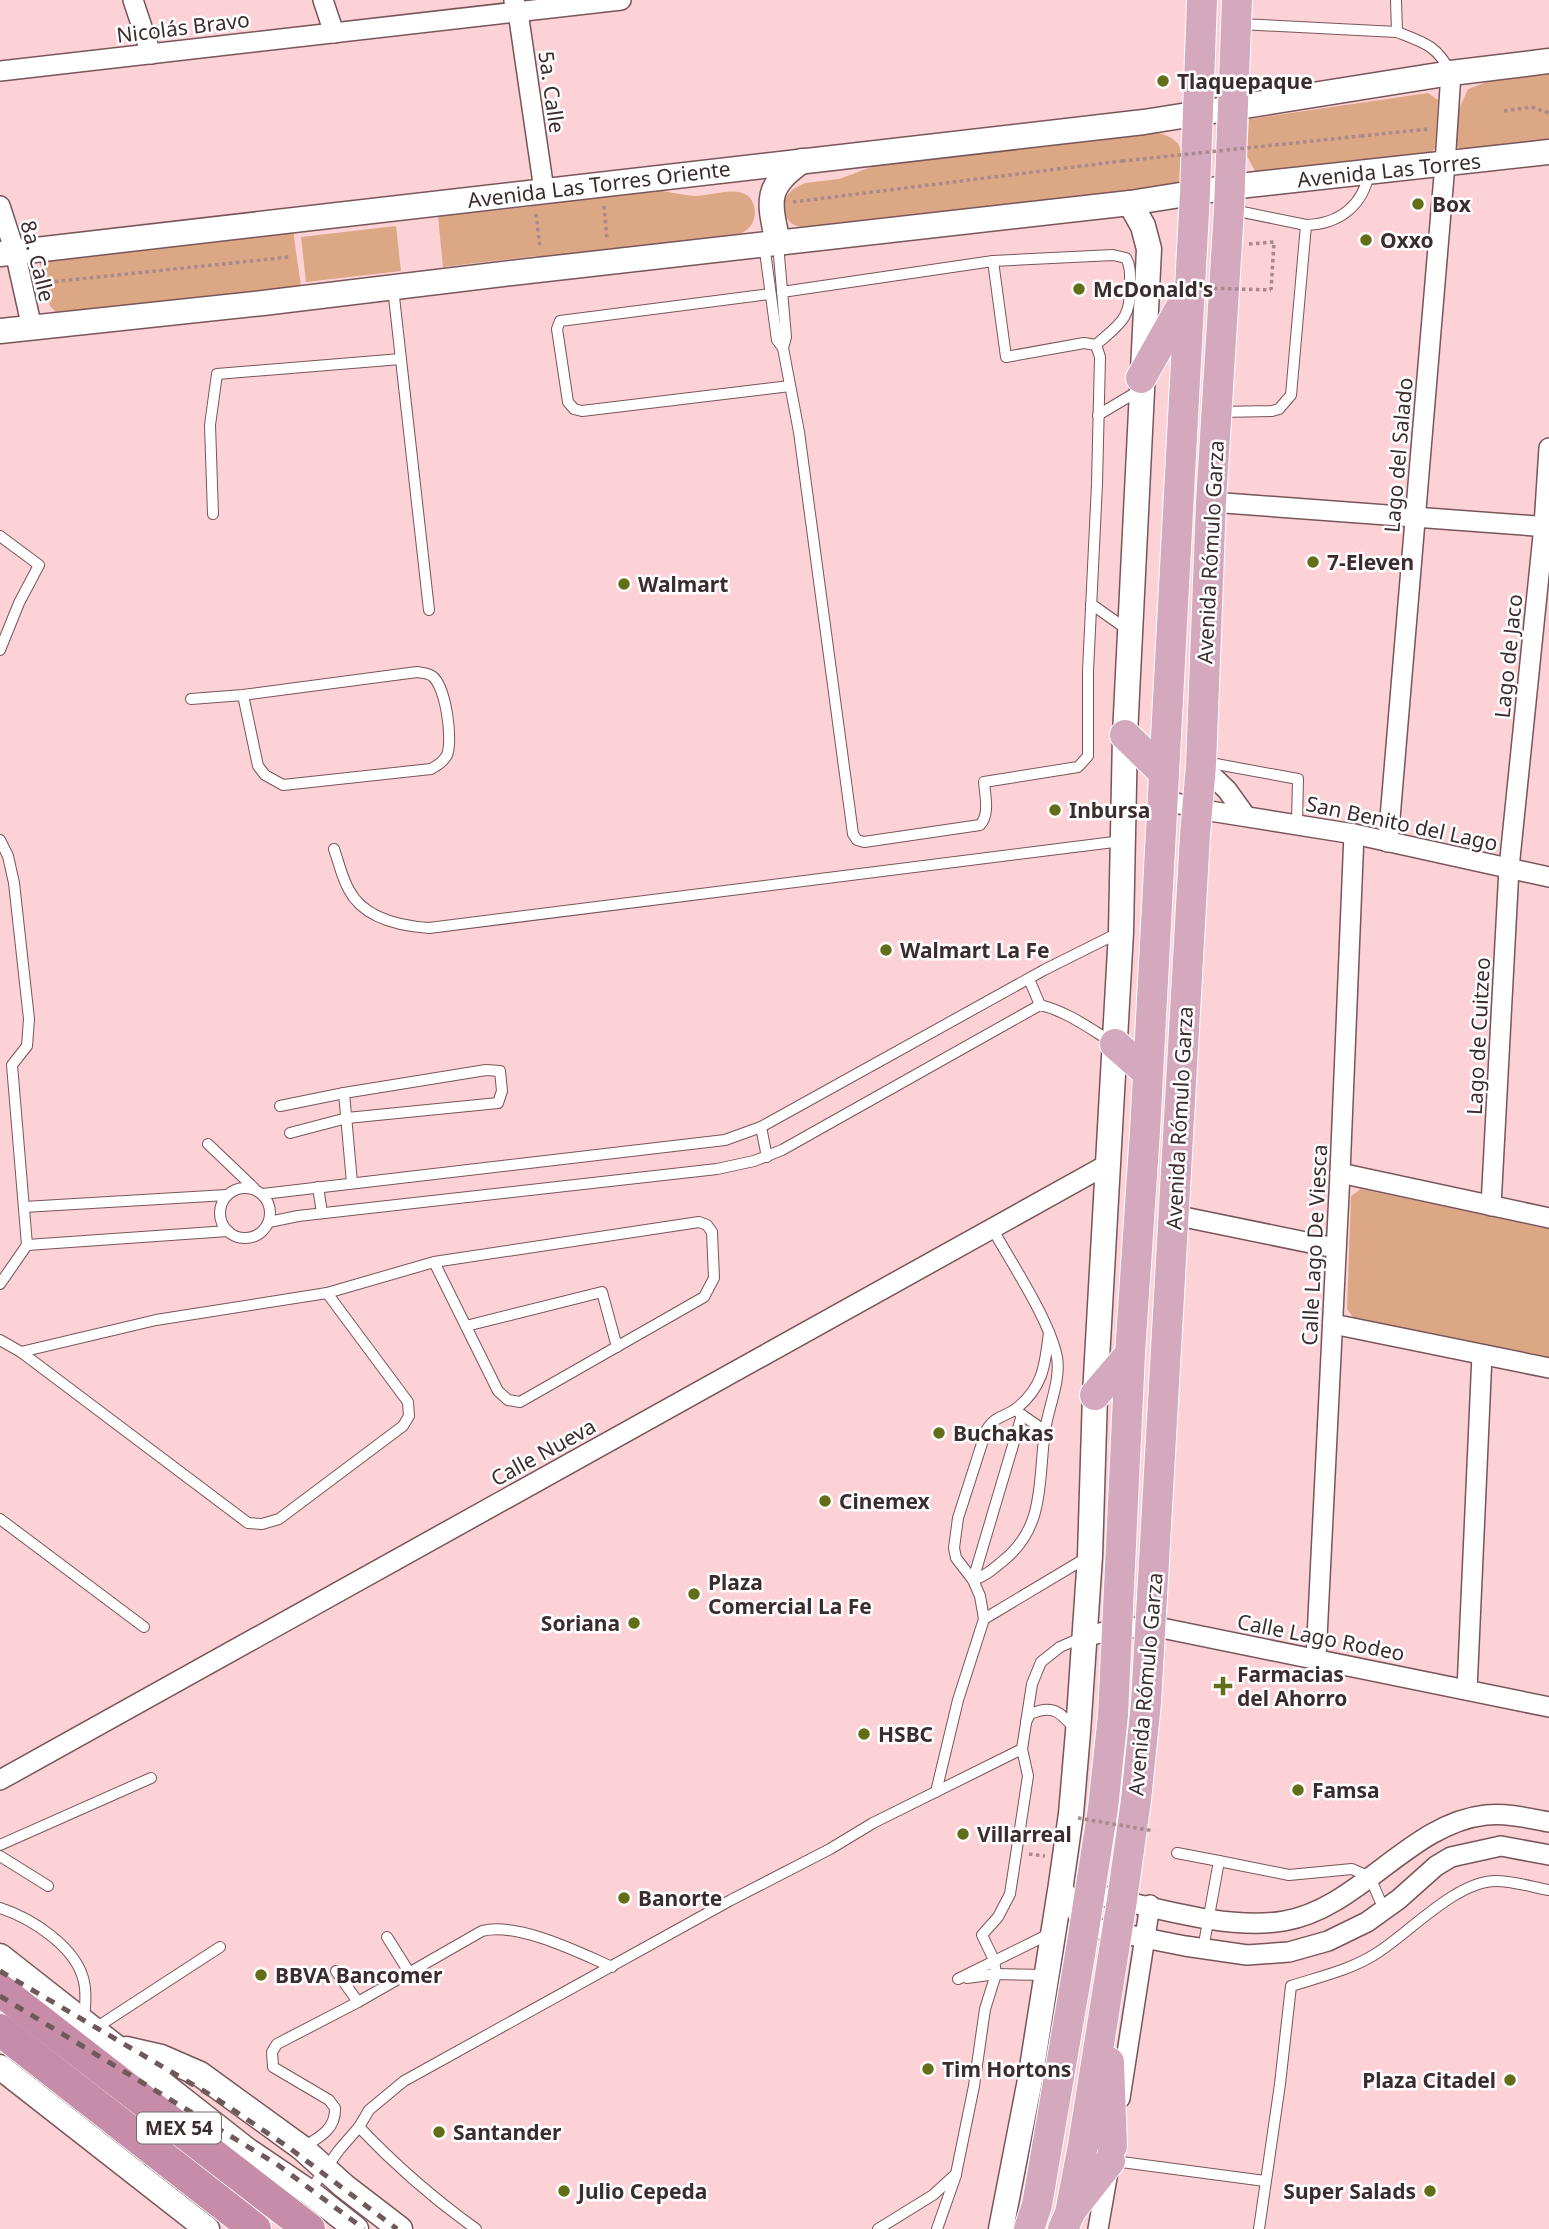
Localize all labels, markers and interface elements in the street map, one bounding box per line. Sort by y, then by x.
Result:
street label: Nicolás Bravo [115,5,251,49]
street label: 5a. Calle [532,49,572,135]
place label: Tlaquepaque [1177,67,1313,95]
marker: Tlaquepaque [1155,73,1171,89]
street label: Avenida Las Torres [1296,146,1482,194]
street label: Avenida Las Torres Oriente [466,154,732,214]
place label: Box [1432,190,1472,218]
marker: Box [1410,196,1426,212]
street label: 8a. Calle [14,218,62,304]
place label: Oxxo [1380,226,1434,254]
marker: Oxxo [1358,232,1374,248]
place label: McDonald's [1093,275,1213,303]
marker: McDonald's [1071,281,1087,297]
street label: Lago del Salado [1377,376,1419,534]
street label: Avenida Rómulo Garza [1190,439,1230,665]
place label: 7-Eleven [1327,548,1414,576]
marker: 7-Eleven [1305,554,1321,570]
place label: Walmart [638,570,728,598]
marker: Walmart [616,576,632,592]
street label: Lago de Jaco [1488,593,1528,719]
street label: San Benito del Lago [1304,789,1500,857]
place label: Inbursa [1069,796,1150,824]
marker: Inbursa [1047,802,1063,818]
place label: Walmart La Fe [900,936,1050,964]
marker: Walmart La Fe [878,942,894,958]
street label: Lago de Cuitzeo [1460,956,1496,1116]
street label: Avenida Rómulo Garza [1159,1005,1199,1231]
street label: Calle Lago De Viesca [1295,1144,1333,1346]
street label: Calle Nueva [485,1412,601,1492]
place label: Buchakas [953,1419,1054,1447]
marker: Buchakas [931,1425,947,1441]
place label: Cinemex [839,1487,931,1515]
marker: Cinemex [817,1493,833,1509]
place label: Plaza Comercial La Fe [708,1568,872,1620]
street label: Avenida Rómulo Garza [1121,1571,1169,1797]
marker: Plaza Comercial La Fe [686,1586,702,1602]
street label: Calle Lago Rodeo [1235,1607,1407,1667]
place label: Soriana [541,1609,620,1637]
marker: Soriana [626,1615,642,1631]
place label: Farmacias del Ahorro [1237,1660,1347,1712]
marker: Farmacias del Ahorro [1215,1678,1231,1694]
place label: HSBC [878,1720,933,1748]
marker: HSBC [856,1726,872,1742]
place label: Famsa [1312,1776,1380,1804]
marker: Famsa [1290,1782,1306,1798]
place label: Villarreal [977,1820,1072,1848]
marker: Villarreal [955,1826,971,1842]
place label: Banorte [638,1884,722,1912]
marker: Banorte [616,1890,632,1906]
place label: BBVA Bancomer [275,1961,443,1989]
marker: BBVA Bancomer [253,1967,269,1983]
place label: Tim Hortons [942,2055,1071,2083]
marker: Tim Hortons [920,2061,936,2077]
place label: Plaza Citadel [1362,2066,1496,2094]
marker: Plaza Citadel [1502,2072,1518,2088]
road number: MEX 54 [137,2112,221,2144]
place label: Santander [453,2118,562,2146]
marker: Santander [431,2124,447,2140]
place label: Julio Cepeda [576,2177,707,2205]
place label: Super Salads [1283,2177,1416,2205]
marker: Julio Cepeda [556,2183,572,2199]
marker: Super Salads [1422,2183,1438,2199]

